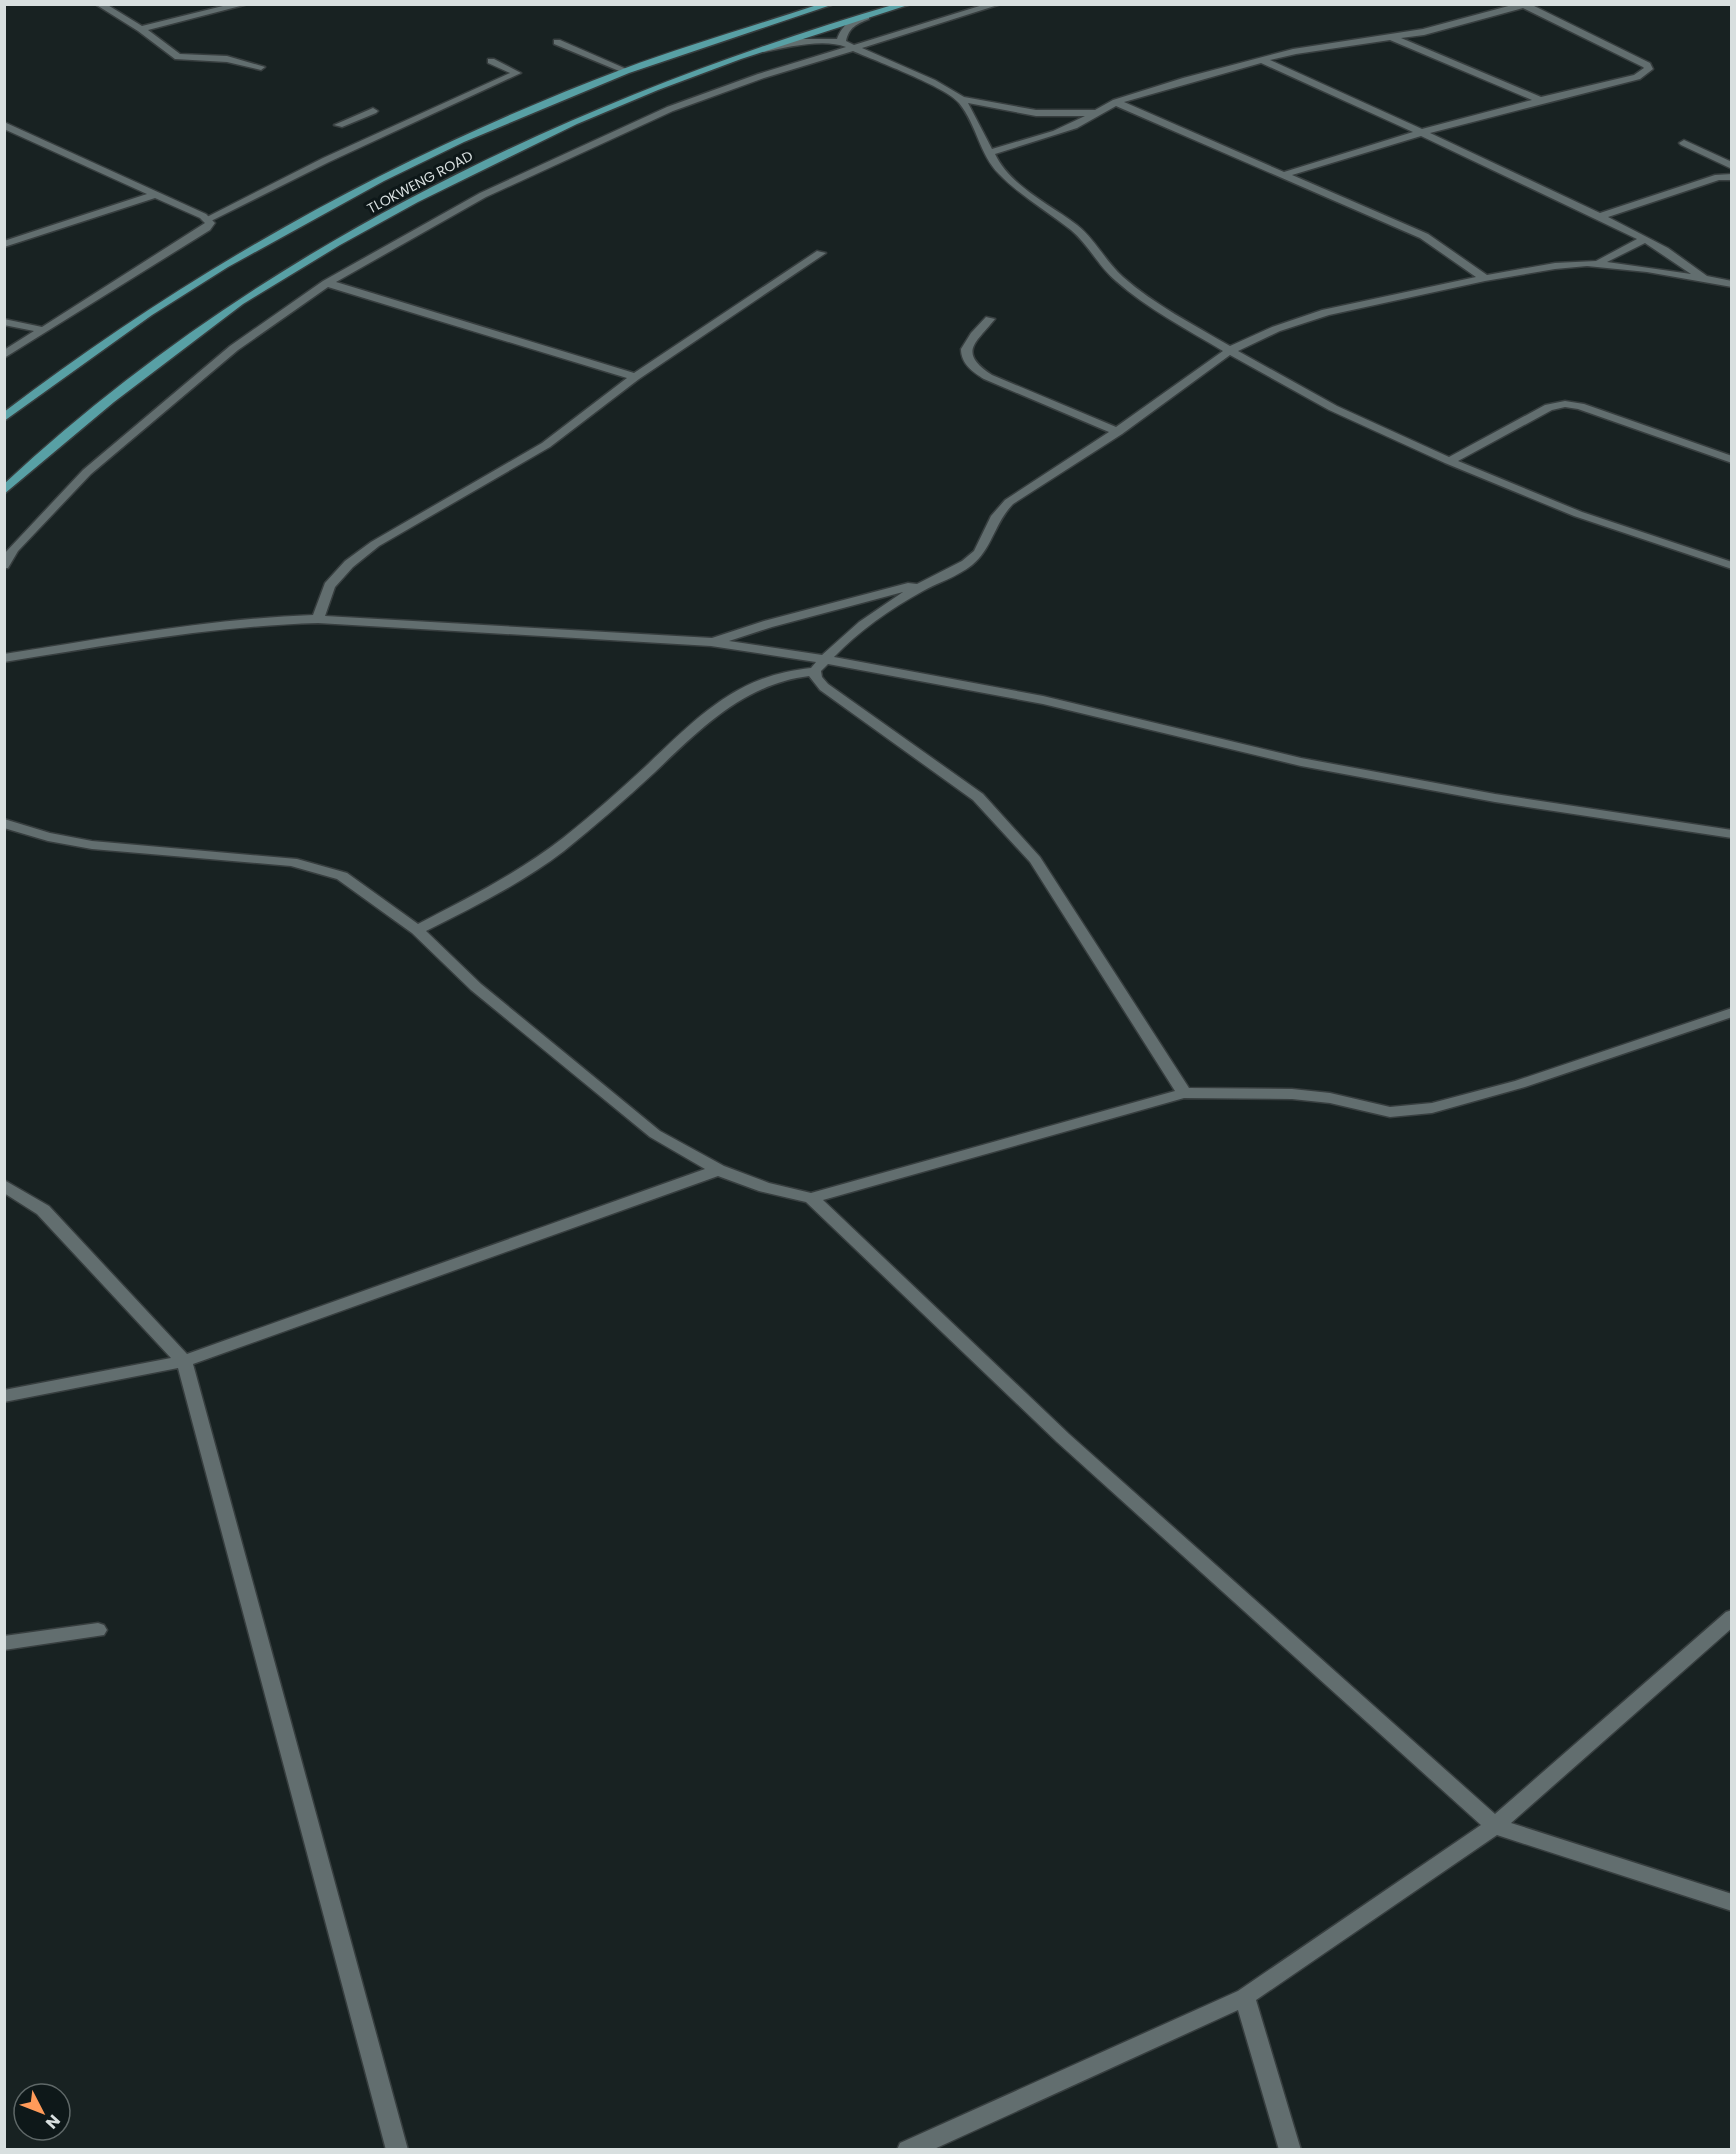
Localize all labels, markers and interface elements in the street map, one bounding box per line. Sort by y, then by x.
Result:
street label: TLOKWENG ROAD [364,146,477,218]
north arrow [12,2082,72,2142]
text: N [40,2110,65,2134]

